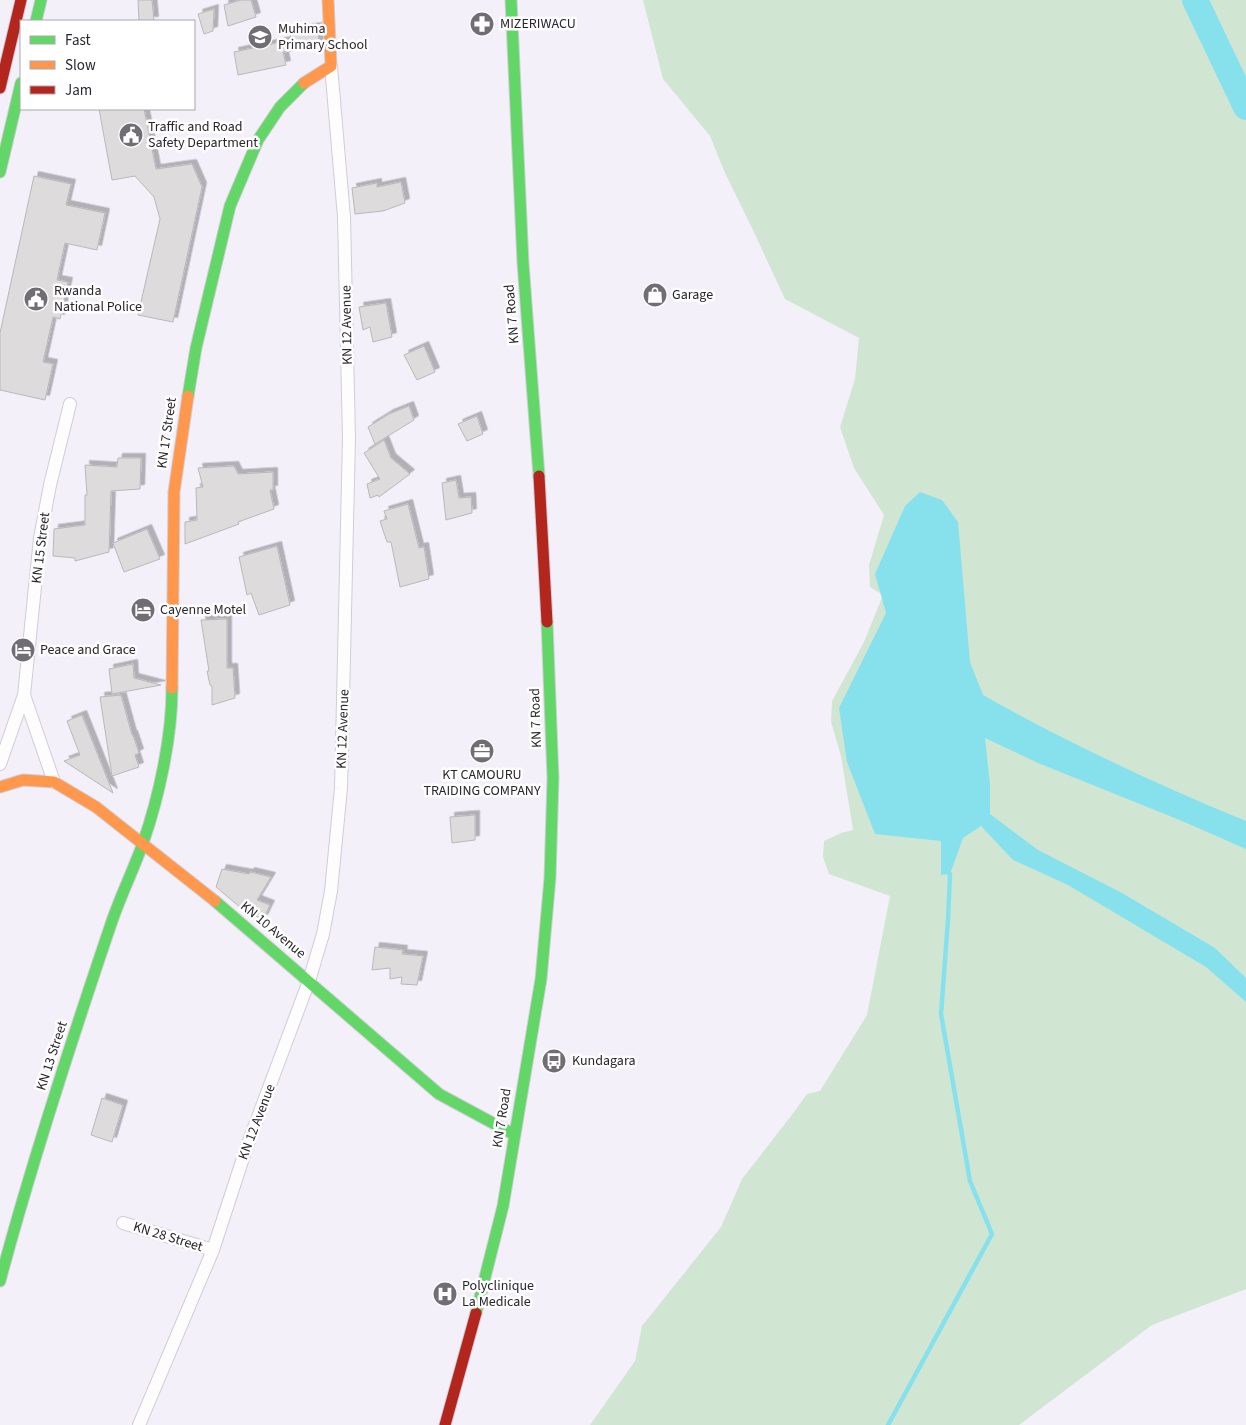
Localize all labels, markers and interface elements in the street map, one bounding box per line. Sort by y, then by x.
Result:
pharmacy icon: MIZERIWACU [469,11,495,37]
place label: MIZERIWACU [500,14,576,34]
place label: Muhima Primary School [278,19,368,55]
legend [20,20,195,110]
school or university icon: Muhima Primary School [247,24,273,50]
text: Fast [65,30,91,51]
text: Slow [65,55,96,76]
text: Jam [65,80,92,101]
place label: Traffic and Road Safety Department [148,117,258,153]
public building icon: Traffic and Road Safety Department [118,122,144,148]
place label: Rwanda National Police [54,281,142,317]
shop icon: Garage [642,282,668,308]
street label: KN 7 Road [499,283,525,345]
street label: KN 12 Avenue [336,285,358,365]
place label: Garage [672,285,713,305]
public building icon: Rwanda National Police [23,286,49,312]
street label: KN 17 Street [152,396,182,470]
street label: KN 15 Street [27,511,55,585]
hotel icon: Cayenne Motel [130,597,156,623]
place label: Cayenne Motel [160,600,247,620]
hotel icon: Peace and Grace [10,637,36,663]
place label: Peace and Grace [40,640,136,660]
street label: KN 7 Road [525,688,547,748]
street label: KN 12 Avenue [332,689,354,769]
office icon: KT CAMOURU TRAIDING COMPANY [469,738,495,764]
place label: KT CAMOURU TRAIDING COMPANY [423,765,541,801]
street label: KN 10 Avenue [236,897,310,963]
street label: KN 13 Street [31,1019,73,1093]
bus stop icon: Kundagara [541,1048,567,1074]
place label: Kundagara [572,1051,635,1071]
street label: KN 12 Avenue [233,1081,281,1163]
street label: KN 7 Road [487,1087,517,1149]
street label: KN 28 Street [131,1217,205,1257]
place label: Polyclinique La Medicale [462,1276,534,1312]
hospital icon: Polyclinique La Medicale [432,1281,458,1307]

